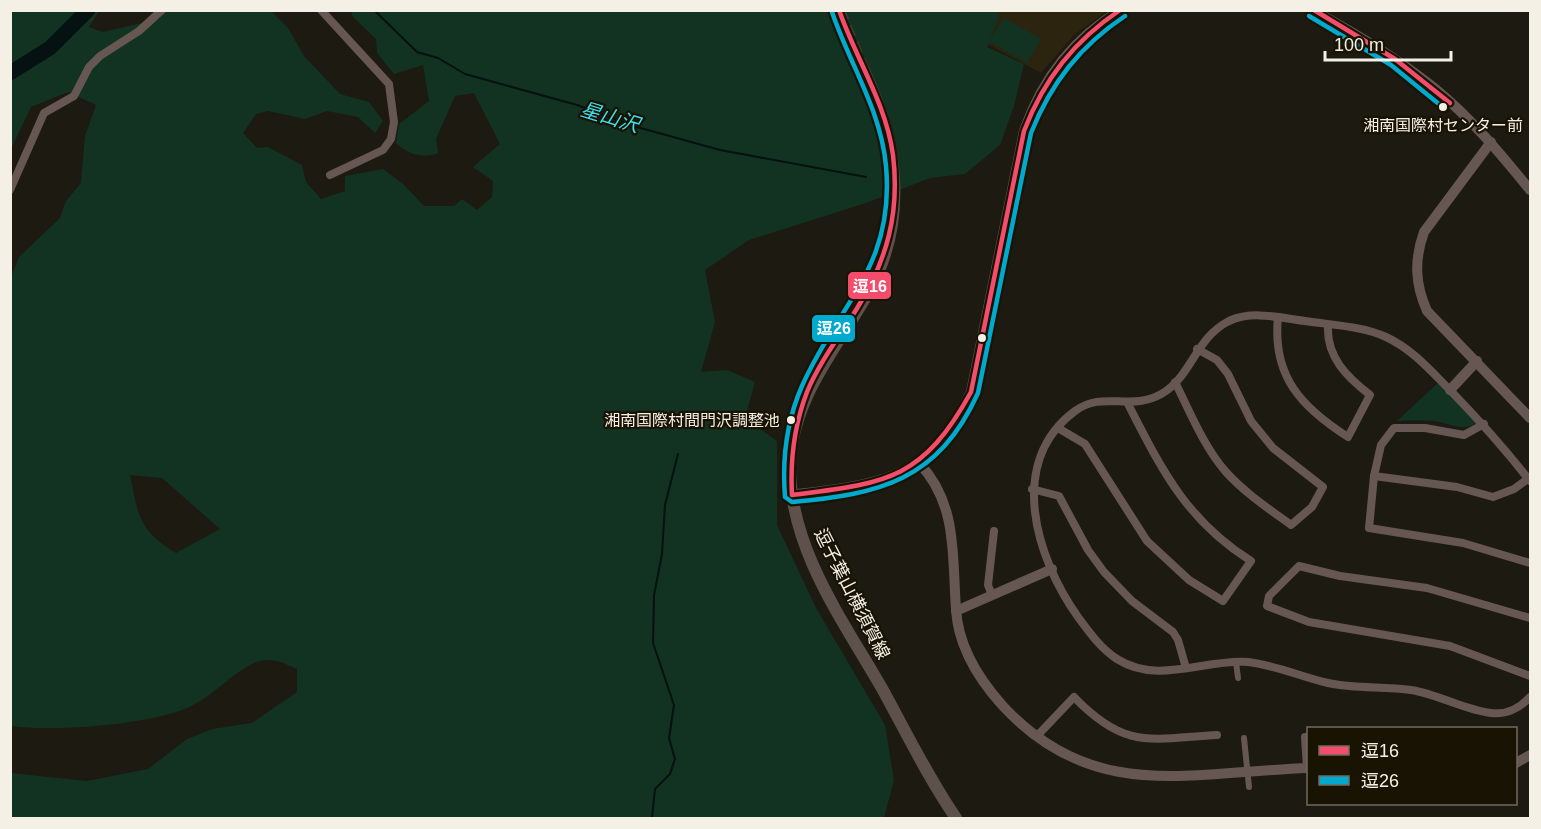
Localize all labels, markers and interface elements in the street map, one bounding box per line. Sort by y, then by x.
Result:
scale bar [1325,24,1451,62]
text: 100 m [1334,35,1384,55]
water label: 星山沢 [578,98,645,137]
marker: 湘南国際村センター前 [1437,101,1449,113]
place label: 湘南国際村センター前 [1363,117,1523,134]
line badge: 逗16 [847,271,892,300]
text: 逗16 [853,278,887,295]
line badge: 逗26 [811,314,856,343]
text: 逗26 [817,320,851,337]
unlabelled marker [976,332,988,344]
place label: 湘南国際村間門沢調整池 [604,412,780,429]
marker: 湘南国際村間門沢調整池 [785,414,797,426]
street label: 逗子葉山横須賀線 [810,525,894,663]
legend [1307,727,1517,805]
text: 逗16 [1361,741,1399,761]
text: 逗26 [1361,771,1399,791]

